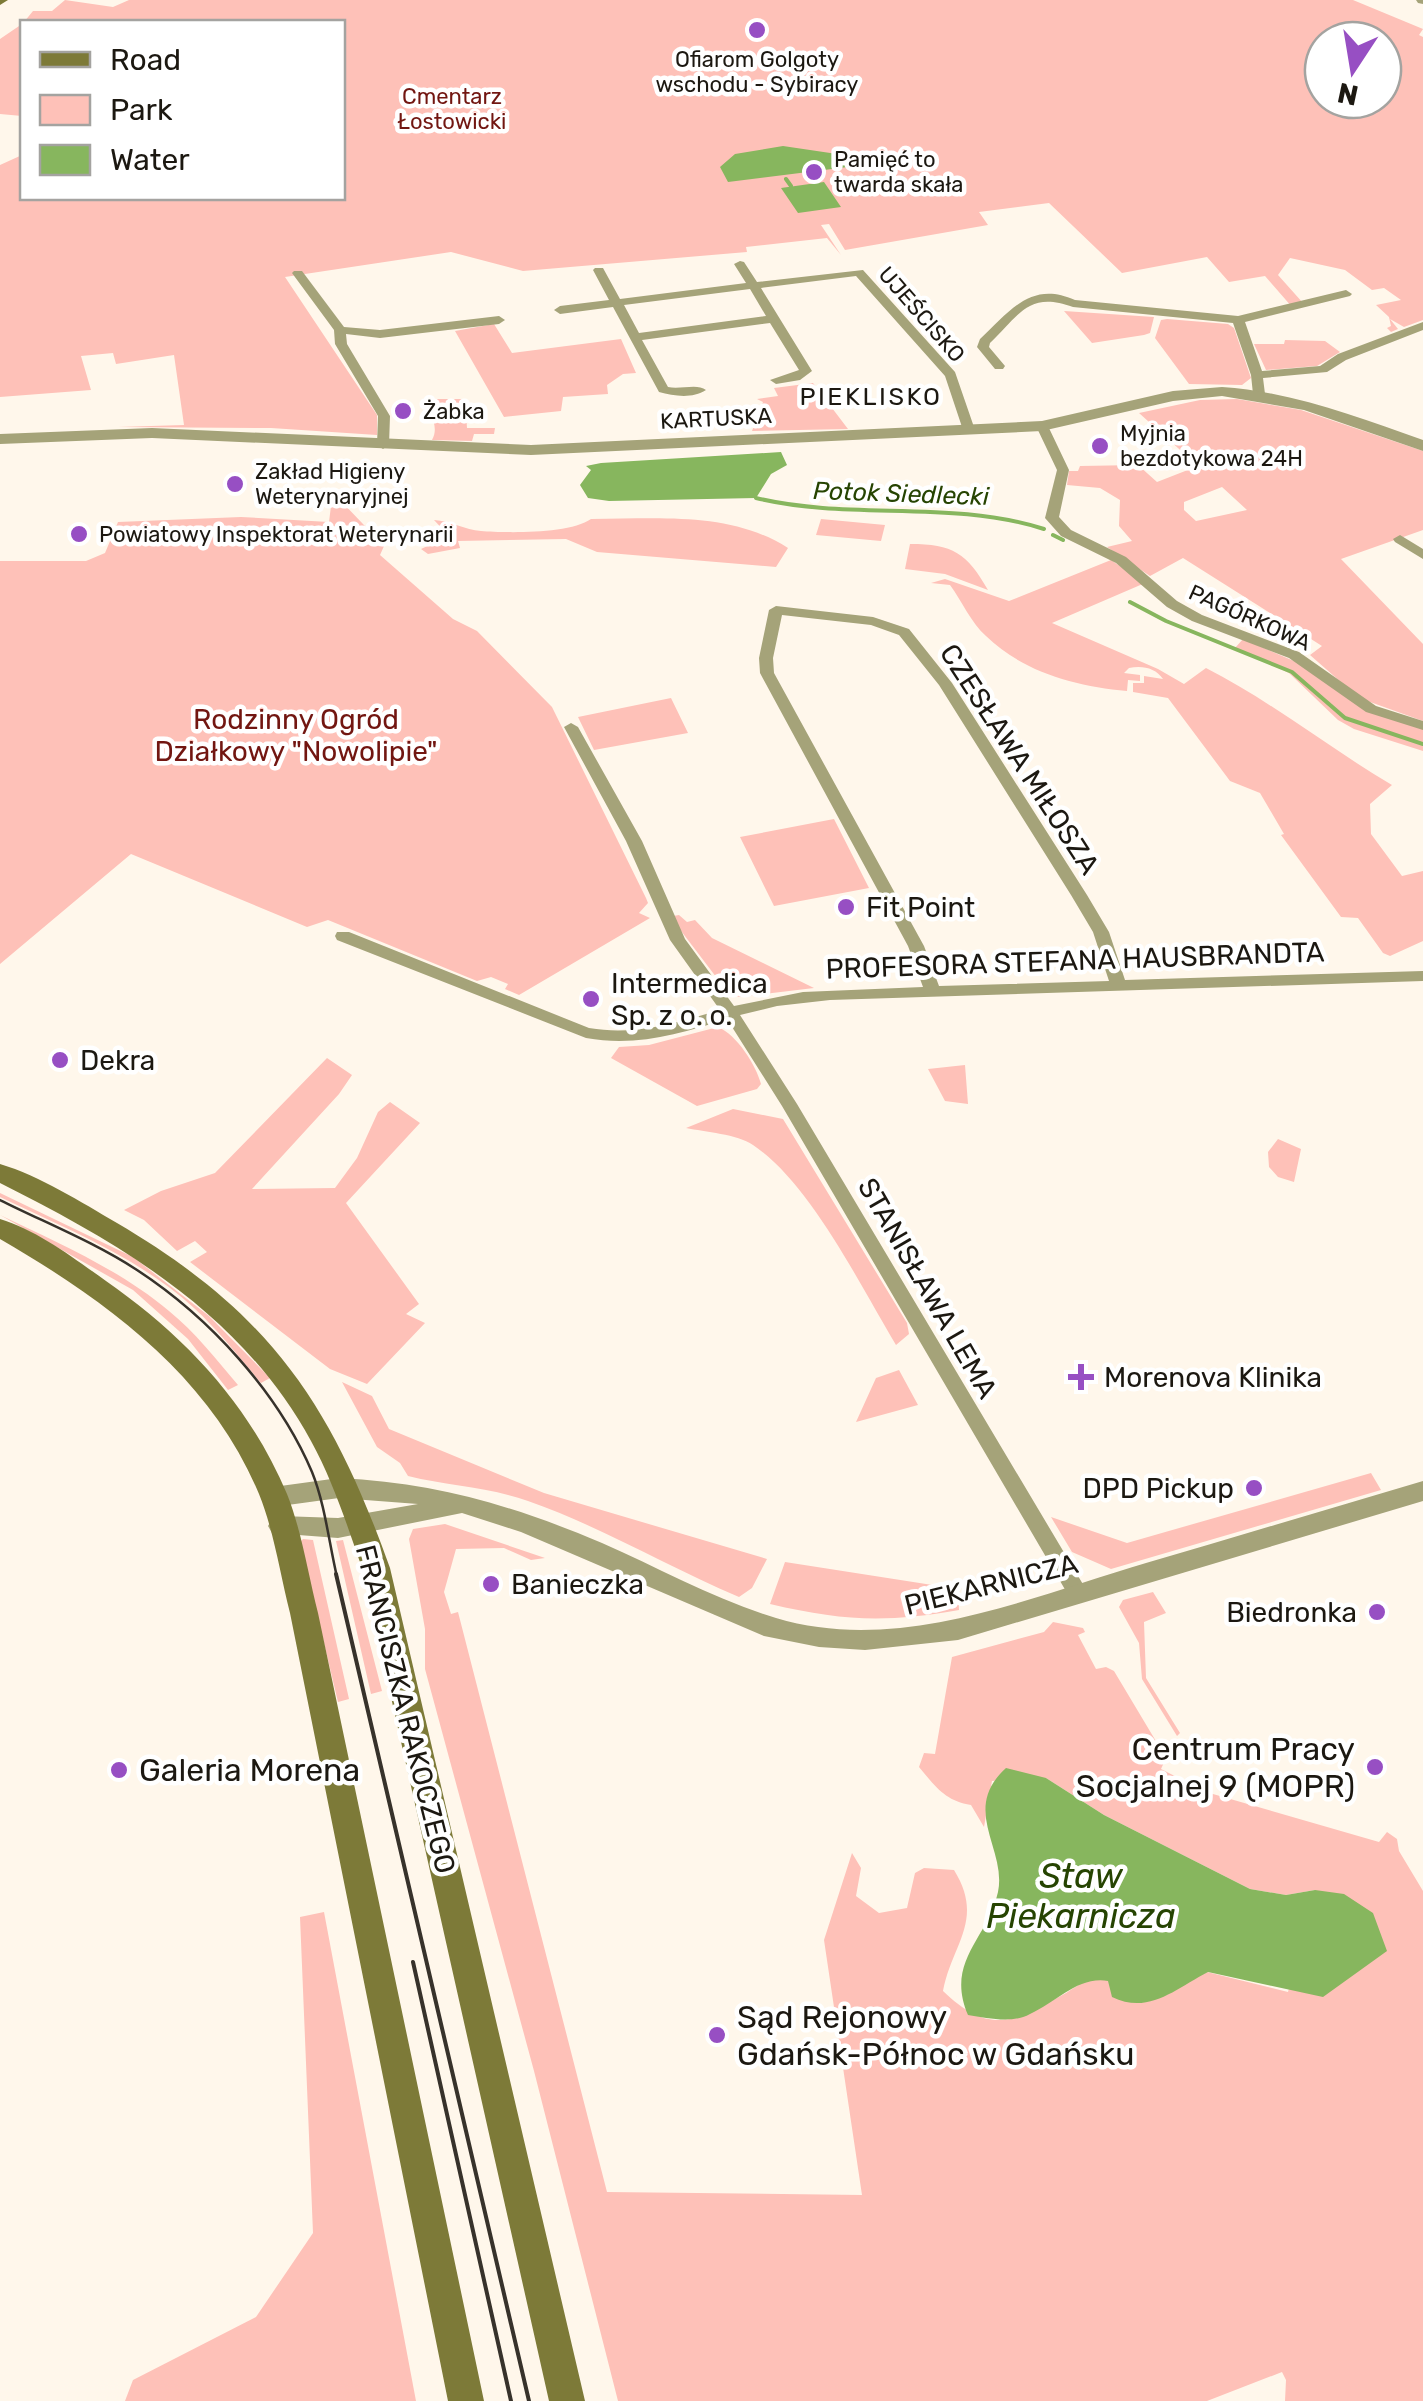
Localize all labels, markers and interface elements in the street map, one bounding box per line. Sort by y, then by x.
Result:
marker: Ofiarom Golgoty wschodu - Sybiracy [746,19,768,41]
legend [20,20,345,200]
north arrow [1303,20,1403,120]
text: Road [110,42,181,78]
place label: Ofiarom Golgoty wschodu - Sybiracy [655,46,859,98]
text: N [1335,76,1361,112]
park label: Cmentarz Łostowicki [398,83,506,135]
text: Park [110,92,173,128]
text: Water [110,142,190,178]
place label: Pamięć to twarda skała [834,146,964,198]
marker: Pamięć to twarda skała [803,161,825,183]
street label: UJEŚCISKO [873,261,971,368]
district label: PIEKLISKO [799,382,943,411]
place label: Żabka [423,398,485,425]
marker: Żabka [392,400,414,422]
street label: KARTUSKA [659,402,773,435]
place label: Myjnia bezdotykowa 24H [1120,420,1303,472]
marker: Myjnia bezdotykowa 24H [1089,435,1111,457]
place label: Zakład Higieny Weterynaryjnej [255,458,409,510]
marker: Zakład Higieny Weterynaryjnej [224,473,246,495]
water label: Potok Siedlecki [812,476,990,511]
place label: Powiatowy Inspektorat Weterynarii [99,521,454,548]
marker: Powiatowy Inspektorat Weterynarii [68,523,90,545]
street label: PAGÓRKOWA [1185,579,1315,657]
street label: CZESŁAWA MIŁOSZA [933,638,1107,881]
park label: Rodzinny Ogród Działkowy "Nowolipie" [154,703,438,768]
place label: Fit Point [866,891,975,924]
marker: Fit Point [835,896,857,918]
street label: PROFESORA STEFANA HAUSBRANDTA [825,935,1325,986]
place label: Intermedica Sp. z o. o. [611,967,768,1032]
marker: Intermedica Sp. z o. o. [580,988,602,1010]
place label: Dekra [80,1044,155,1077]
marker: Dekra [49,1049,71,1071]
street label: STANISŁAWA LEMA [851,1172,1004,1404]
place label: Morenova Klinika [1104,1361,1322,1394]
marker: Morenova Klinika [1068,1364,1094,1390]
place label: DPD Pickup [1082,1472,1234,1505]
marker: DPD Pickup [1243,1477,1265,1499]
street label: FRANCISZKA RAKOCZEGO [349,1542,462,1877]
street label: PIEKARNICZA [901,1547,1082,1622]
place label: Banieczka [511,1568,644,1601]
marker: Banieczka [480,1573,502,1595]
place label: Biedronka [1226,1596,1357,1629]
marker: Biedronka [1366,1601,1388,1623]
place label: Centrum Pracy Socjalnej 9 (MOPR) [1076,1730,1355,1805]
place label: Galeria Morena [139,1751,360,1789]
marker: Centrum Pracy Socjalnej 9 (MOPR) [1364,1756,1386,1778]
marker: Galeria Morena [108,1759,130,1781]
water label: Staw Piekarnicza [986,1855,1176,1937]
place label: Sąd Rejonowy Gdańsk-Północ w Gdańsku [737,1998,1134,2073]
marker: Sąd Rejonowy Gdańsk-Północ w Gdańsku [706,2024,728,2046]

